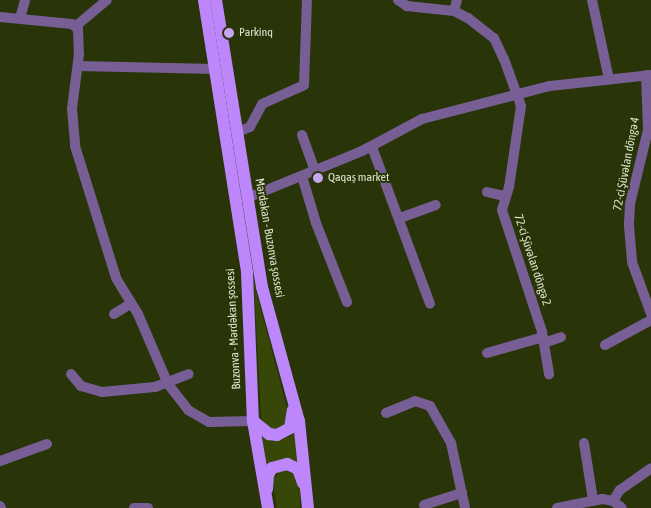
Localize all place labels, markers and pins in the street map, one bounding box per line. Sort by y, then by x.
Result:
place label: Parkinq [239,26,273,40]
marker: Parkinq [223,27,235,39]
place label: Qaqaş market [328,171,389,185]
marker: Qaqaş market [312,172,324,184]

